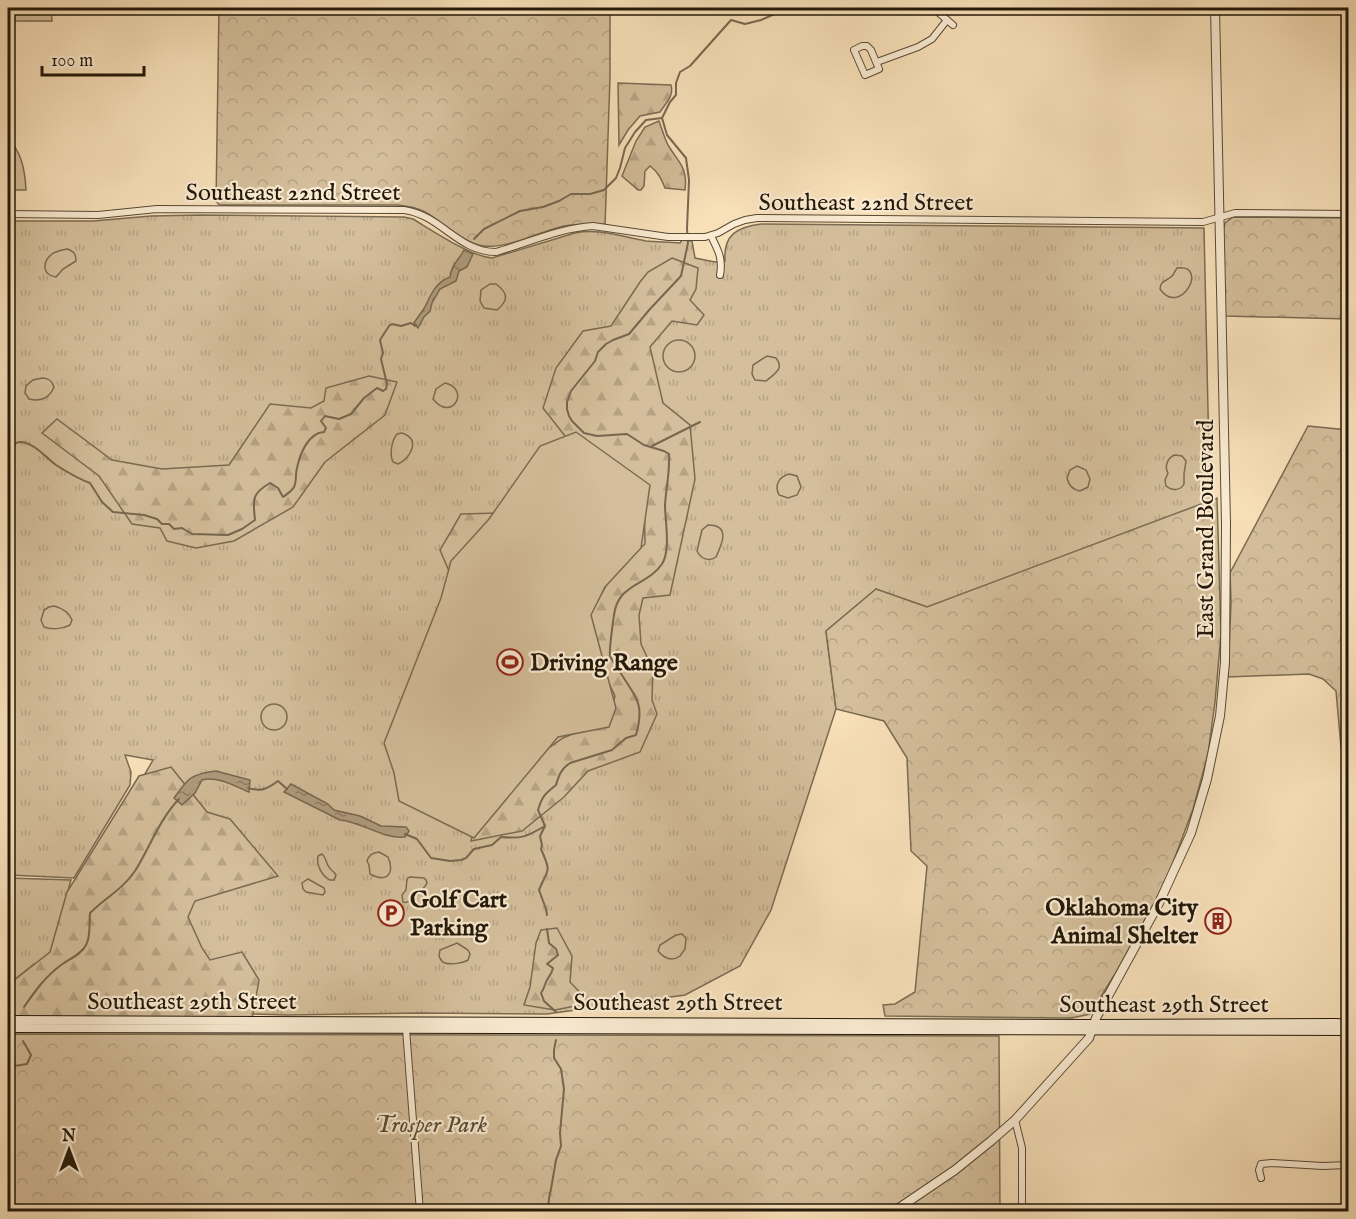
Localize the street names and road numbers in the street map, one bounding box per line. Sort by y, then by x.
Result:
street label: Southeast 22nd Street [186,178,400,209]
street label: Southeast 22nd Street [759,188,973,219]
street label: East Grand Boulevard [1191,419,1222,639]
street label: Southeast 29th Street [87,987,297,1018]
street label: Southeast 29th Street [573,988,783,1019]
street label: Southeast 29th Street [1059,990,1269,1021]

